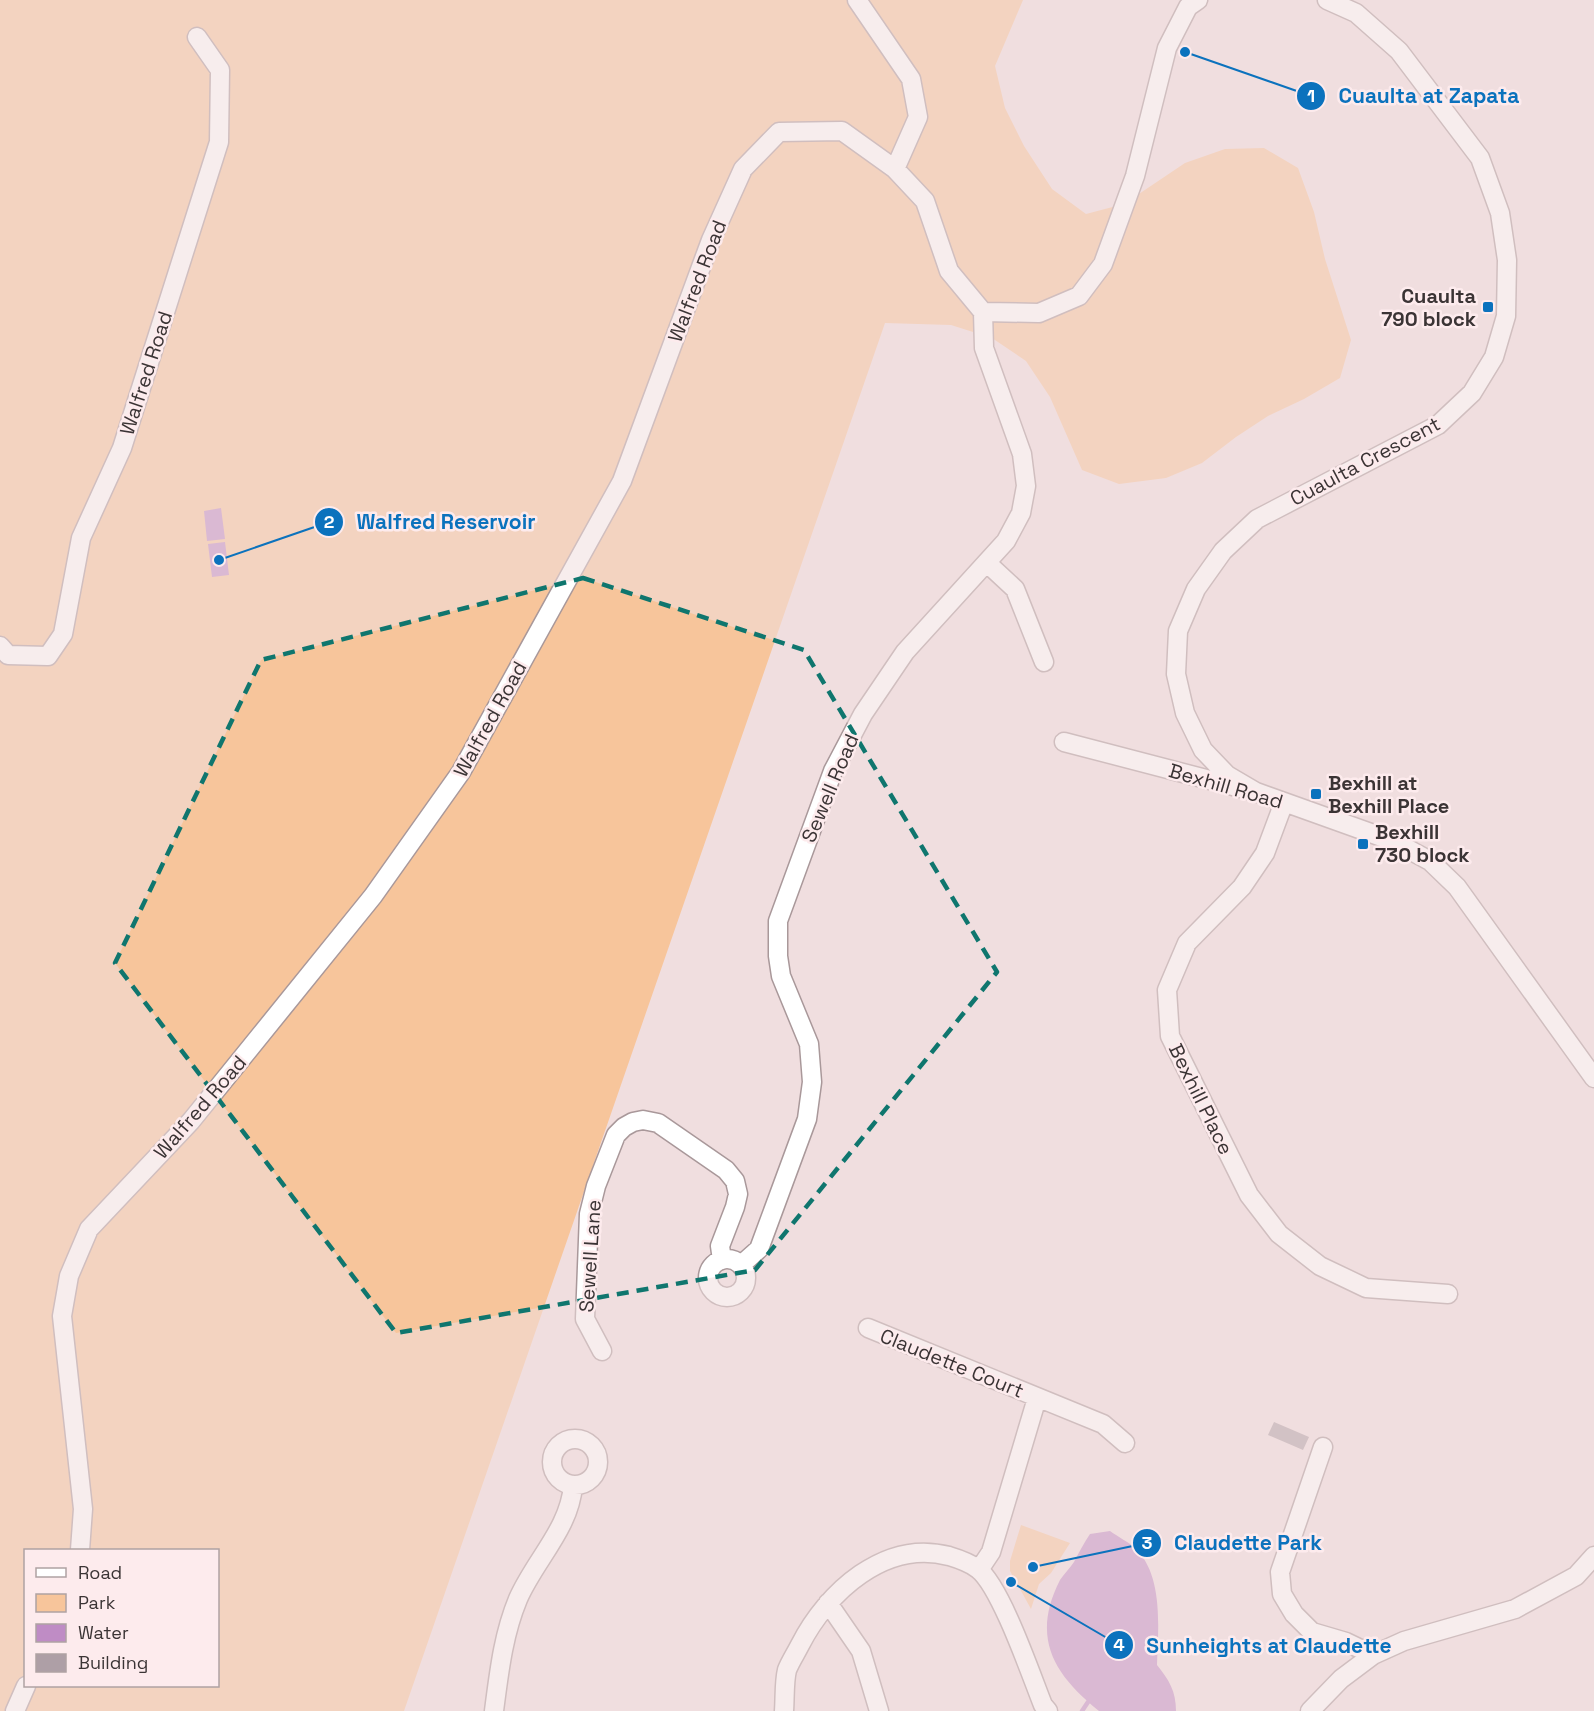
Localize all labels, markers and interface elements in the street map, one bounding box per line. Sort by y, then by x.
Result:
callout: Cuaulta at Zapata [1296,76,1531,115]
text: Cuaulta at Zapata [1339,82,1519,109]
text: 1 [1307,84,1315,107]
street label: Walfred Road [662,216,732,346]
place label: Cuaulta 790 block [1381,283,1476,332]
marker: Cuaulta 790 block [1481,300,1495,314]
street label: Walfred Road [114,308,178,438]
street label: Cuaulta Crescent [1285,410,1445,512]
callout: Walfred Reservoir [314,502,547,541]
text: Walfred Reservoir [356,508,536,535]
text: 2 [324,510,335,533]
street label: Walfred Road [447,656,533,782]
street label: Sewell Road [795,730,865,846]
street label: Bexhill Road [1166,757,1286,815]
place label: Bexhill at Bexhill Place [1328,770,1449,819]
marker: Bexhill at Bexhill Place [1309,787,1323,801]
place label: Bexhill 730 block [1375,819,1470,868]
marker: Bexhill 730 block [1356,837,1370,851]
street label: Bexhill Place [1163,1039,1239,1159]
street label: Walfred Road [148,1050,252,1164]
street label: Sewell Lane [573,1199,607,1313]
street label: Claudette Court [876,1322,1028,1404]
callout: Claudette Park [1132,1523,1334,1562]
text: Claudette Park [1174,1529,1322,1556]
text: 3 [1142,1531,1153,1554]
legend [24,1549,219,1687]
text: Road [78,1561,122,1584]
text: Park [78,1591,116,1614]
text: Water [78,1621,129,1644]
callout: Sunheights at Claudette [1104,1626,1404,1665]
text: Sunheights at Claudette [1146,1632,1392,1659]
text: 4 [1113,1633,1125,1656]
text: Building [78,1651,148,1674]

